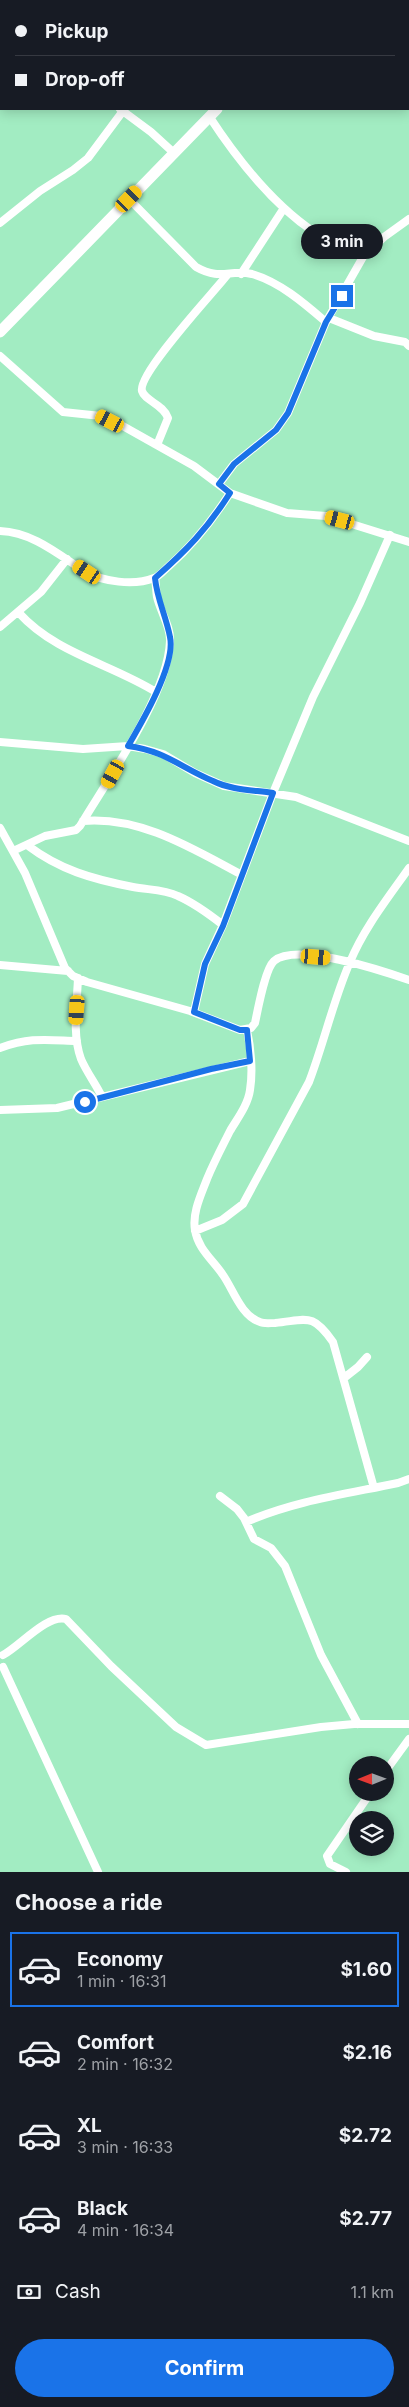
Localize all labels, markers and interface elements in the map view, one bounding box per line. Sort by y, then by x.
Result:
text: Pickup [45,20,108,43]
text: Drop-off [45,68,125,91]
car [113,183,144,215]
callout: 3 min [301,224,383,258]
text: 3 min [320,231,364,251]
route end [331,285,353,307]
car [93,408,126,434]
car [323,509,356,531]
car [70,557,103,587]
car [99,757,126,791]
car [300,948,331,966]
car [68,995,85,1025]
route start [74,1091,96,1113]
north arrow [349,1756,394,1801]
map controls [349,1756,394,1856]
button: layers [349,1811,394,1856]
text: Choose a ride [15,1889,163,1915]
icon: car [17,1947,62,1992]
text: Economy [77,1948,163,1971]
text: $1.60 [340,1958,392,1981]
text: 1 min · 16:31 [77,1971,166,1991]
icon: car [17,2030,62,2075]
text: Comfort [77,2031,154,2054]
text: $2.16 [342,2041,392,2064]
text: 2 min · 16:32 [77,2054,173,2074]
icon: car [17,2113,62,2158]
text: XL [77,2114,102,2137]
text: $2.72 [339,2124,392,2147]
text: 3 min · 16:33 [77,2137,173,2157]
icon: car [17,2196,62,2241]
text: Black [77,2197,128,2220]
text: $2.77 [339,2207,392,2230]
text: 4 min · 16:34 [77,2220,174,2240]
icon: cash [15,2278,43,2306]
text: Cash [55,2280,101,2303]
text: 1.1 km [350,2282,394,2302]
button: Confirm [15,2339,394,2397]

